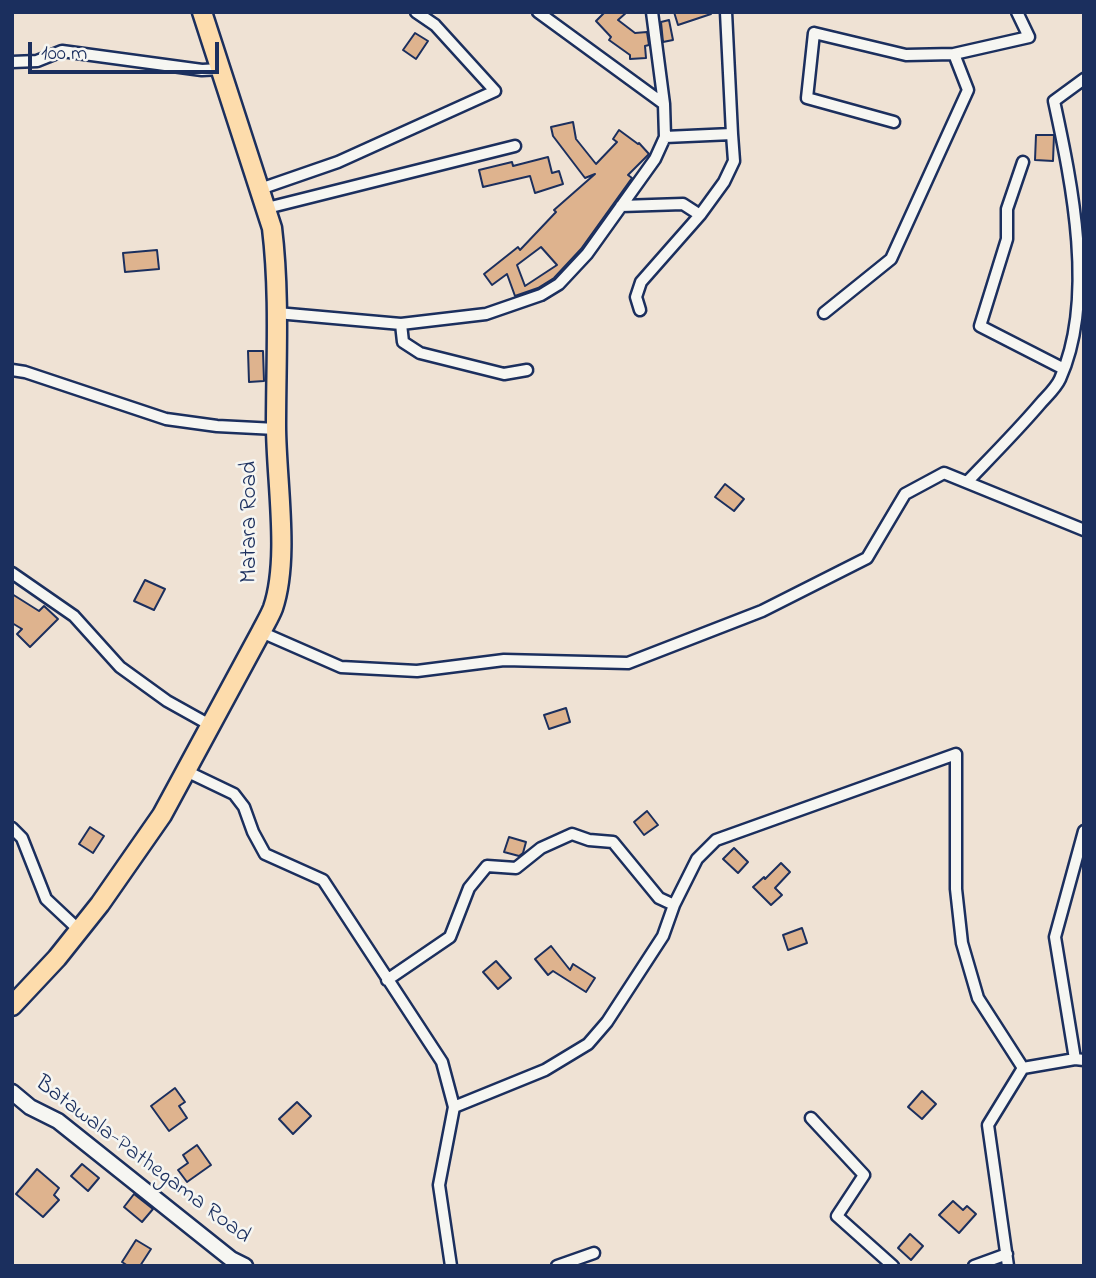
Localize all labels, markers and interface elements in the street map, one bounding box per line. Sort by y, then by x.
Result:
scale bar [32,28,222,72]
text: 100 m [41,39,87,69]
street label: Matara Road [237,461,265,583]
street label: Batawala-Pathegama Road [29,1071,255,1251]

